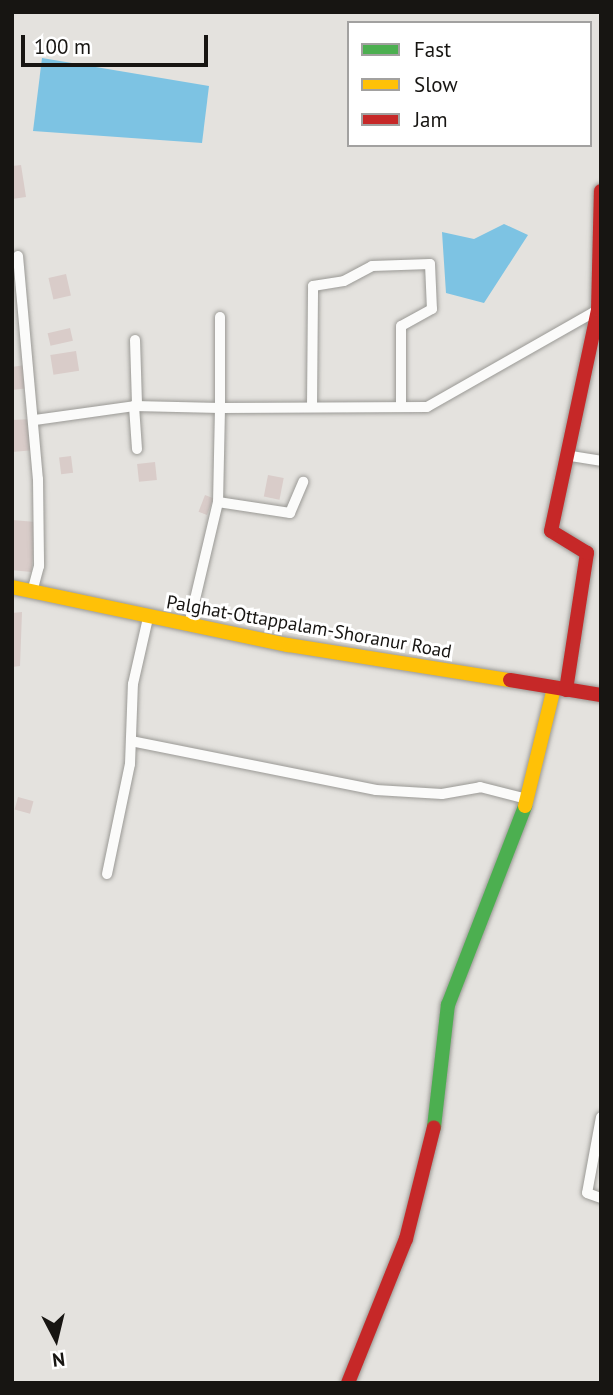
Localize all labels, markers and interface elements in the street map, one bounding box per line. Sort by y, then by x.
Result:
scale bar [24,21,212,65]
legend [347,21,592,147]
text: 100 m [34,33,91,60]
text: Fast [414,36,451,63]
text: Slow [414,71,458,98]
text: Jam [414,106,448,133]
street label: Palghat-Ottappalam-Shoranur Road [165,591,453,663]
north arrow [21,1304,91,1374]
text: N [51,1347,66,1373]

